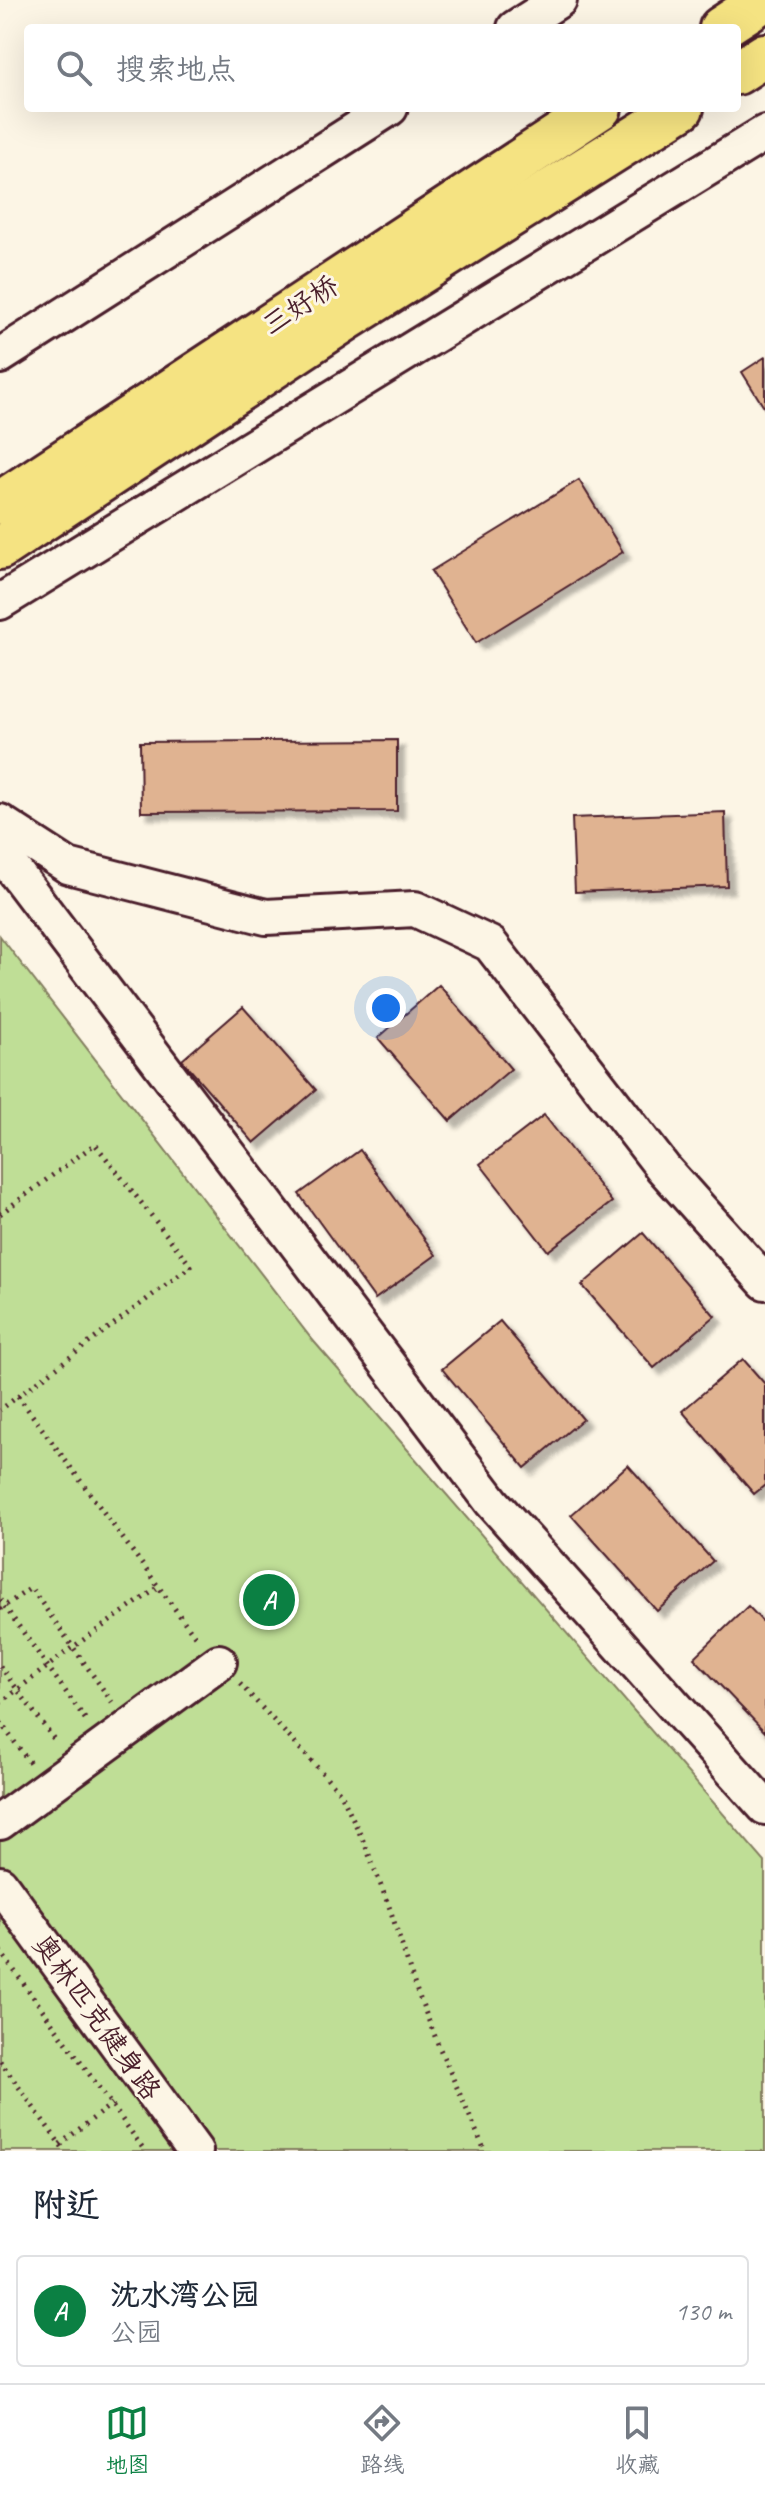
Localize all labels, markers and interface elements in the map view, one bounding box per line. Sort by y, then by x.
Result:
search box [24,24,741,112]
icon: search [52,46,96,90]
text: 搜索地点 [116,50,236,88]
street label: 三好桥 [255,267,345,343]
your location [366,988,406,1028]
pin: A [243,1570,295,1630]
street label: 奥林匹克健身路 [25,1927,169,2107]
text: 附近 [32,2183,100,2226]
text: 沈水湾公园 [110,2276,260,2314]
text: A [53,2295,67,2328]
text: 130 m [675,2295,731,2328]
text: 公园 [110,2316,162,2349]
tab: 地图 [105,2401,150,2479]
tab: 路线 [360,2401,405,2479]
tab: 收藏 [615,2401,660,2479]

